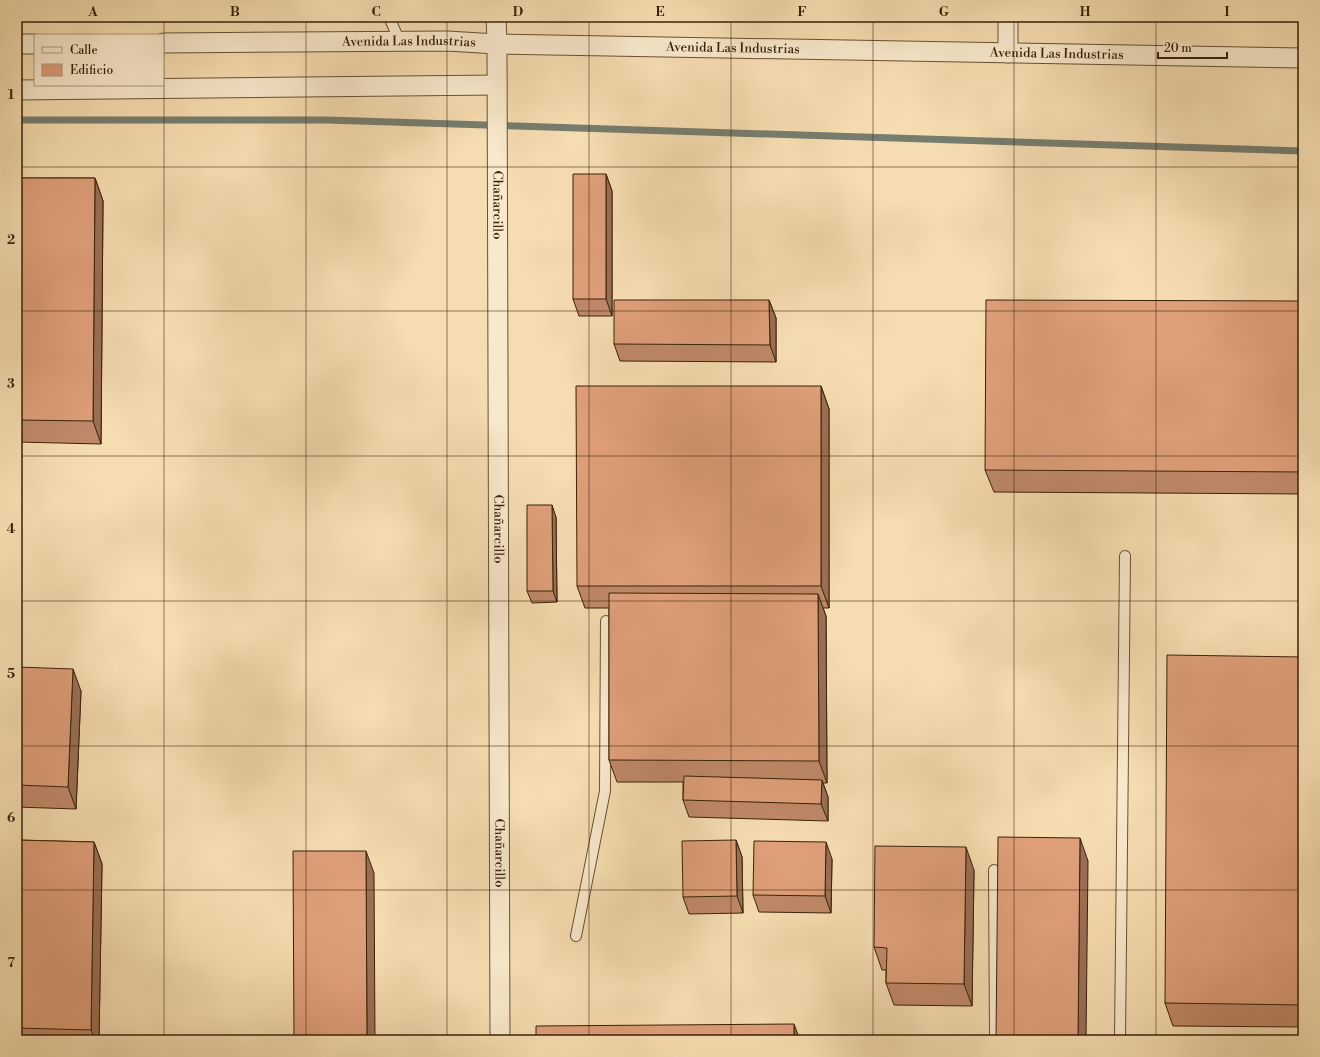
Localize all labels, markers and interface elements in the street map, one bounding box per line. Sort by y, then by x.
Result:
text: A [87,4,98,20]
text: B [230,4,240,20]
text: C [371,4,381,20]
text: D [513,4,523,20]
text: E [655,4,665,20]
text: F [797,4,807,20]
text: G [939,4,950,20]
text: H [1080,4,1091,20]
text: I [1224,4,1230,20]
street label: Avenida Las Industrias [341,33,477,51]
legend [34,34,164,86]
scale bar [1158,34,1227,60]
street label: Avenida Las Industrias [665,39,800,57]
text: 20 m [1164,41,1192,56]
text: Calle [70,43,97,58]
street label: Avenida Las Industrias [989,45,1124,63]
text: Edificio [70,63,113,78]
text: 1 [8,87,15,103]
street label: Chañarcillo [489,170,506,239]
text: 2 [7,232,15,248]
text: 3 [7,376,15,392]
street label: Chañarcillo [490,494,507,563]
text: 4 [7,521,16,537]
text: 5 [7,666,15,682]
text: 6 [7,810,15,826]
street label: Chañarcillo [491,818,508,887]
text: 7 [7,955,15,971]

